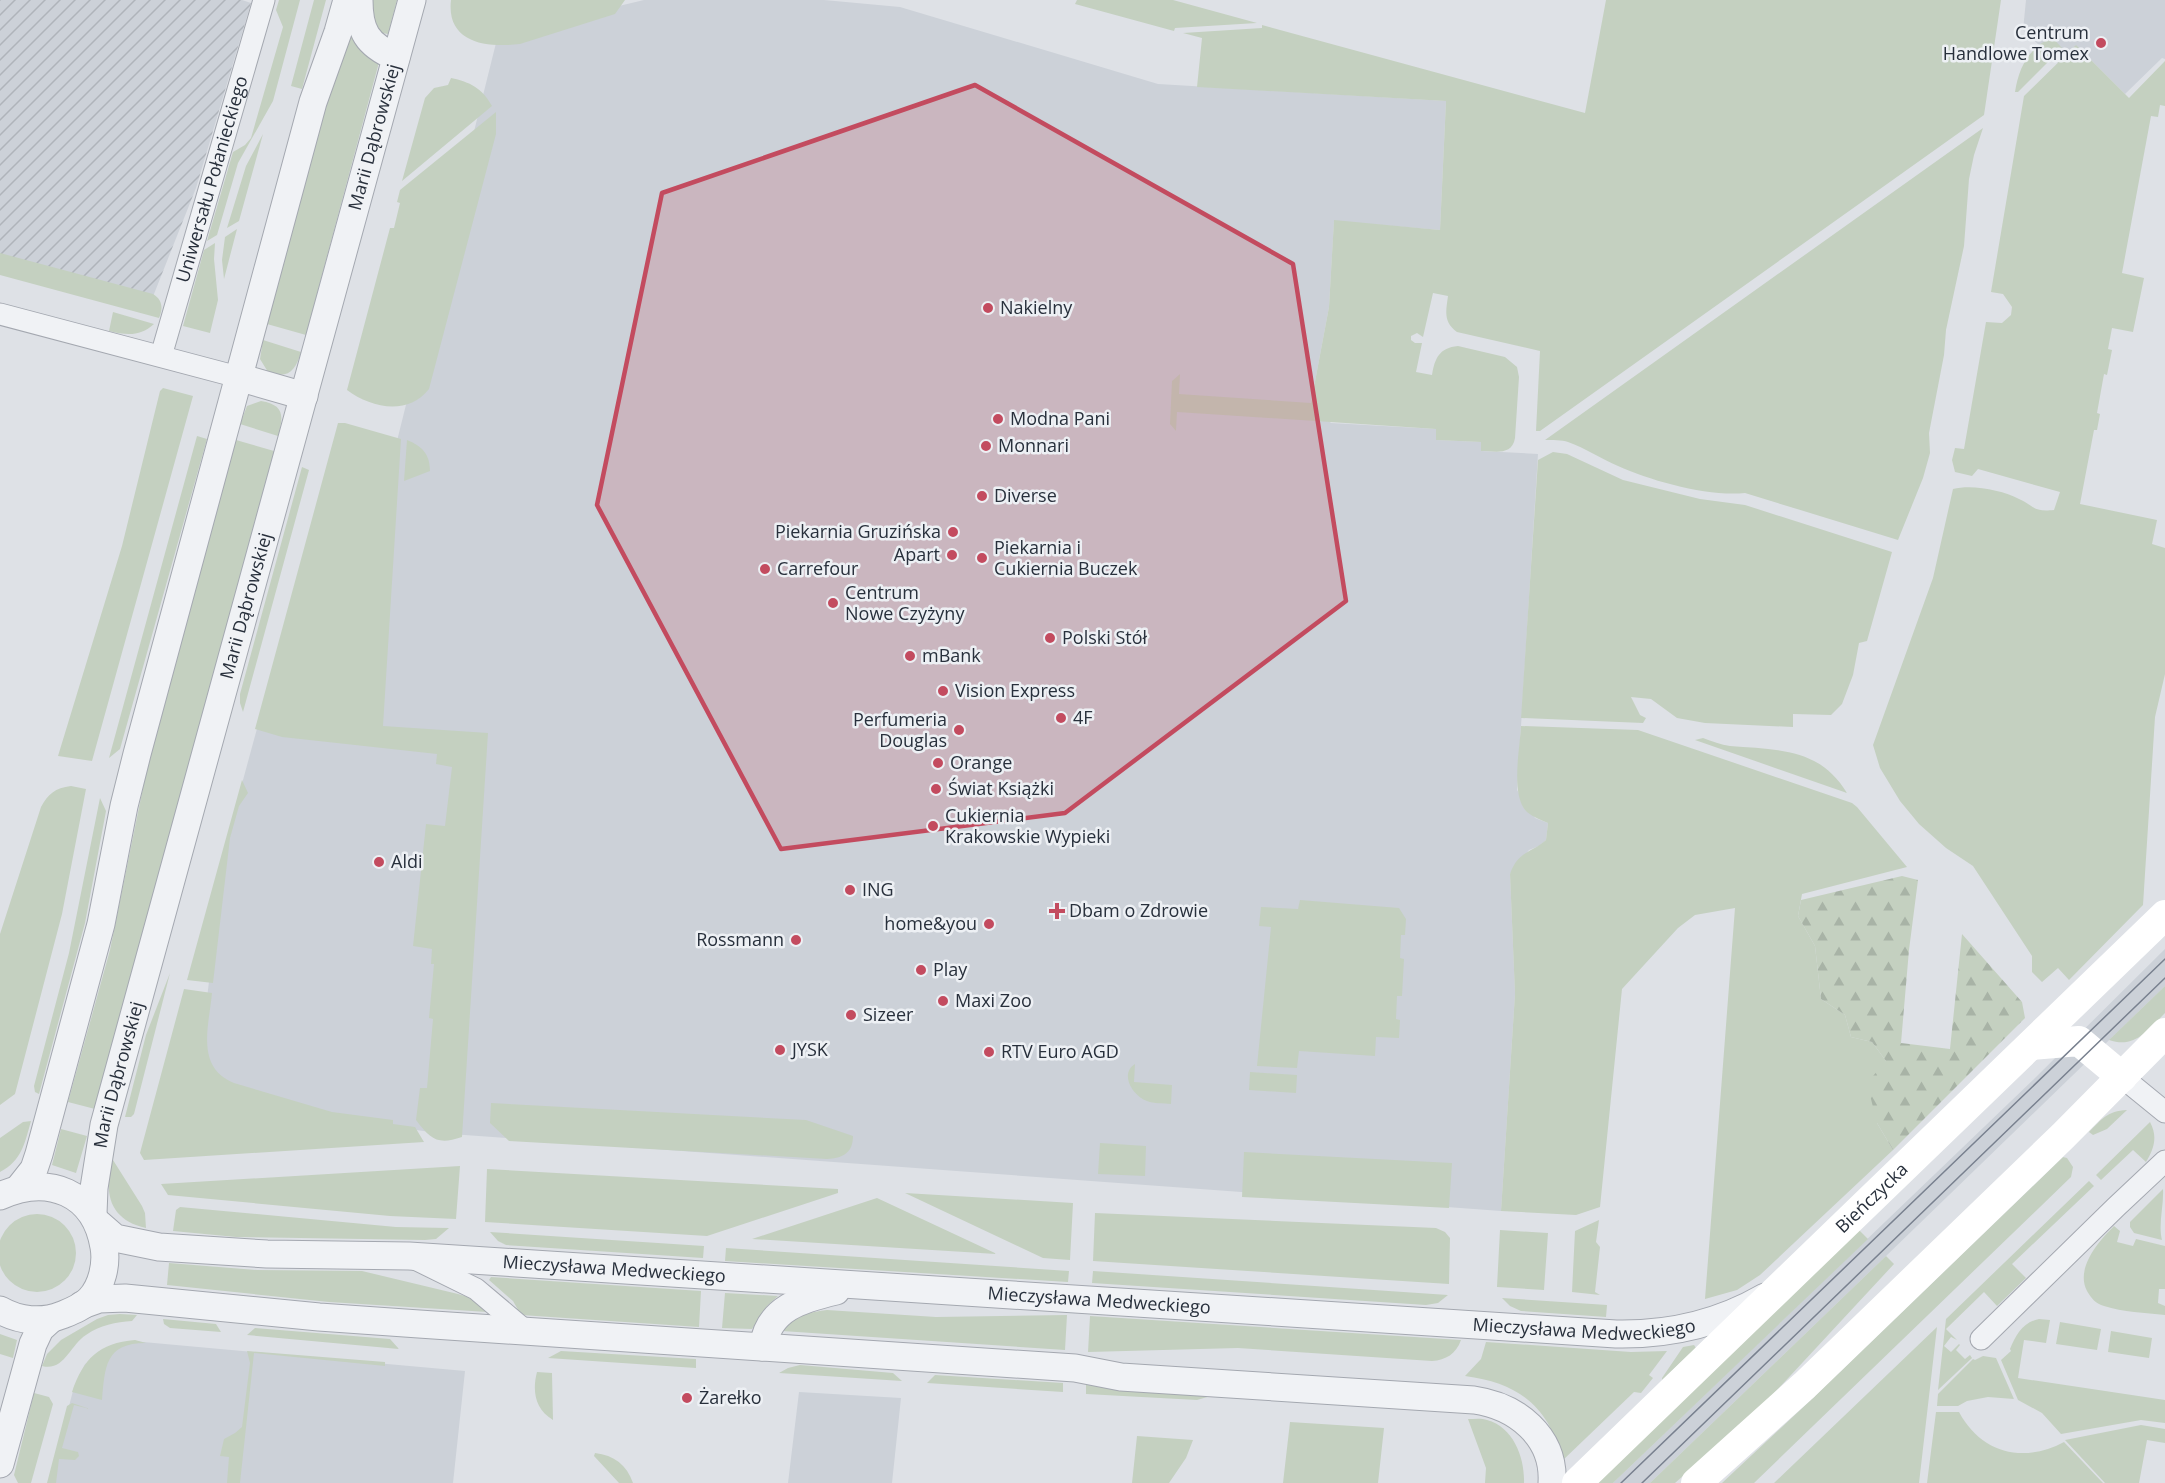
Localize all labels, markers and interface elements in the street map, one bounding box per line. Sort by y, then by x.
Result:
place label: Centrum Handlowe Tomex [1943,20,2090,65]
marker: Centrum Handlowe Tomex [2094,36,2108,50]
street label: Marii Dąbrowskiej [342,61,405,213]
street label: Uniwersału Połanieckiego [170,73,252,285]
place label: Nakielny [1000,295,1073,319]
marker: Nakielny [981,301,995,315]
place label: Modna Pani [1010,406,1110,430]
marker: Modna Pani [991,412,1005,426]
place label: Monnari [998,433,1069,457]
marker: Monnari [979,439,993,453]
place label: Diverse [994,483,1057,507]
marker: Diverse [975,489,989,503]
place label: Piekarnia Gruzińska [775,519,941,543]
marker: Piekarnia Gruzińska [946,525,960,539]
street label: Marii Dąbrowskiej [214,530,277,682]
place label: Piekarnia i Cukiernia Buczek [994,535,1138,580]
place label: Apart [894,542,940,566]
marker: Apart [945,548,959,562]
marker: Piekarnia i Cukiernia Buczek [975,551,989,565]
place label: Carrefour [777,556,859,580]
marker: Carrefour [758,562,772,576]
place label: Centrum Nowe Czyżyny [845,580,965,625]
marker: Centrum Nowe Czyżyny [826,596,840,610]
place label: Polski Stół [1062,625,1148,649]
marker: Polski Stół [1043,631,1057,645]
place label: mBank [922,643,981,667]
marker: mBank [903,649,917,663]
place label: Vision Express [955,678,1075,702]
marker: Vision Express [936,684,950,698]
place label: 4F [1073,705,1093,729]
place label: Perfumeria Douglas [853,707,947,752]
marker: 4F [1054,711,1068,725]
marker: Perfumeria Douglas [952,723,966,737]
place label: Orange [950,750,1012,774]
marker: Orange [931,756,945,770]
place label: Świat Książki [948,776,1054,800]
marker: Świat Książki [929,782,943,796]
place label: Cukiernia Krakowskie Wypieki [945,803,1110,848]
marker: Cukiernia Krakowskie Wypieki [926,819,940,833]
place label: Aldi [391,849,422,873]
marker: Aldi [372,855,386,869]
place label: ING [862,877,894,901]
marker: ING [843,883,857,897]
place label: Dbam o Zdrowie [1069,898,1208,922]
marker: Dbam o Zdrowie [1050,904,1064,918]
place label: home&you [884,911,977,935]
marker: home&you [982,917,996,931]
place label: Rossmann [696,927,784,951]
marker: Rossmann [789,933,803,947]
place label: Play [933,957,968,981]
marker: Play [914,963,928,977]
place label: Maxi Zoo [955,988,1032,1012]
marker: Maxi Zoo [936,994,950,1008]
street label: Marii Dąbrowskiej [88,998,148,1150]
place label: Sizeer [863,1002,914,1026]
marker: Sizeer [844,1008,858,1022]
place label: JYSK [790,1037,829,1061]
place label: RTV Euro AGD [1001,1039,1119,1063]
marker: JYSK [773,1043,787,1057]
marker: RTV Euro AGD [982,1045,996,1059]
street label: Bieńczycka [1830,1157,1912,1238]
street label: Mieczysława Medweckiego [502,1249,727,1287]
street label: Mieczysława Medweckiego [987,1280,1212,1319]
street label: Mieczysława Medweckiego [1472,1312,1698,1345]
place label: Żarełko [699,1385,762,1409]
marker: Żarełko [680,1391,694,1405]

